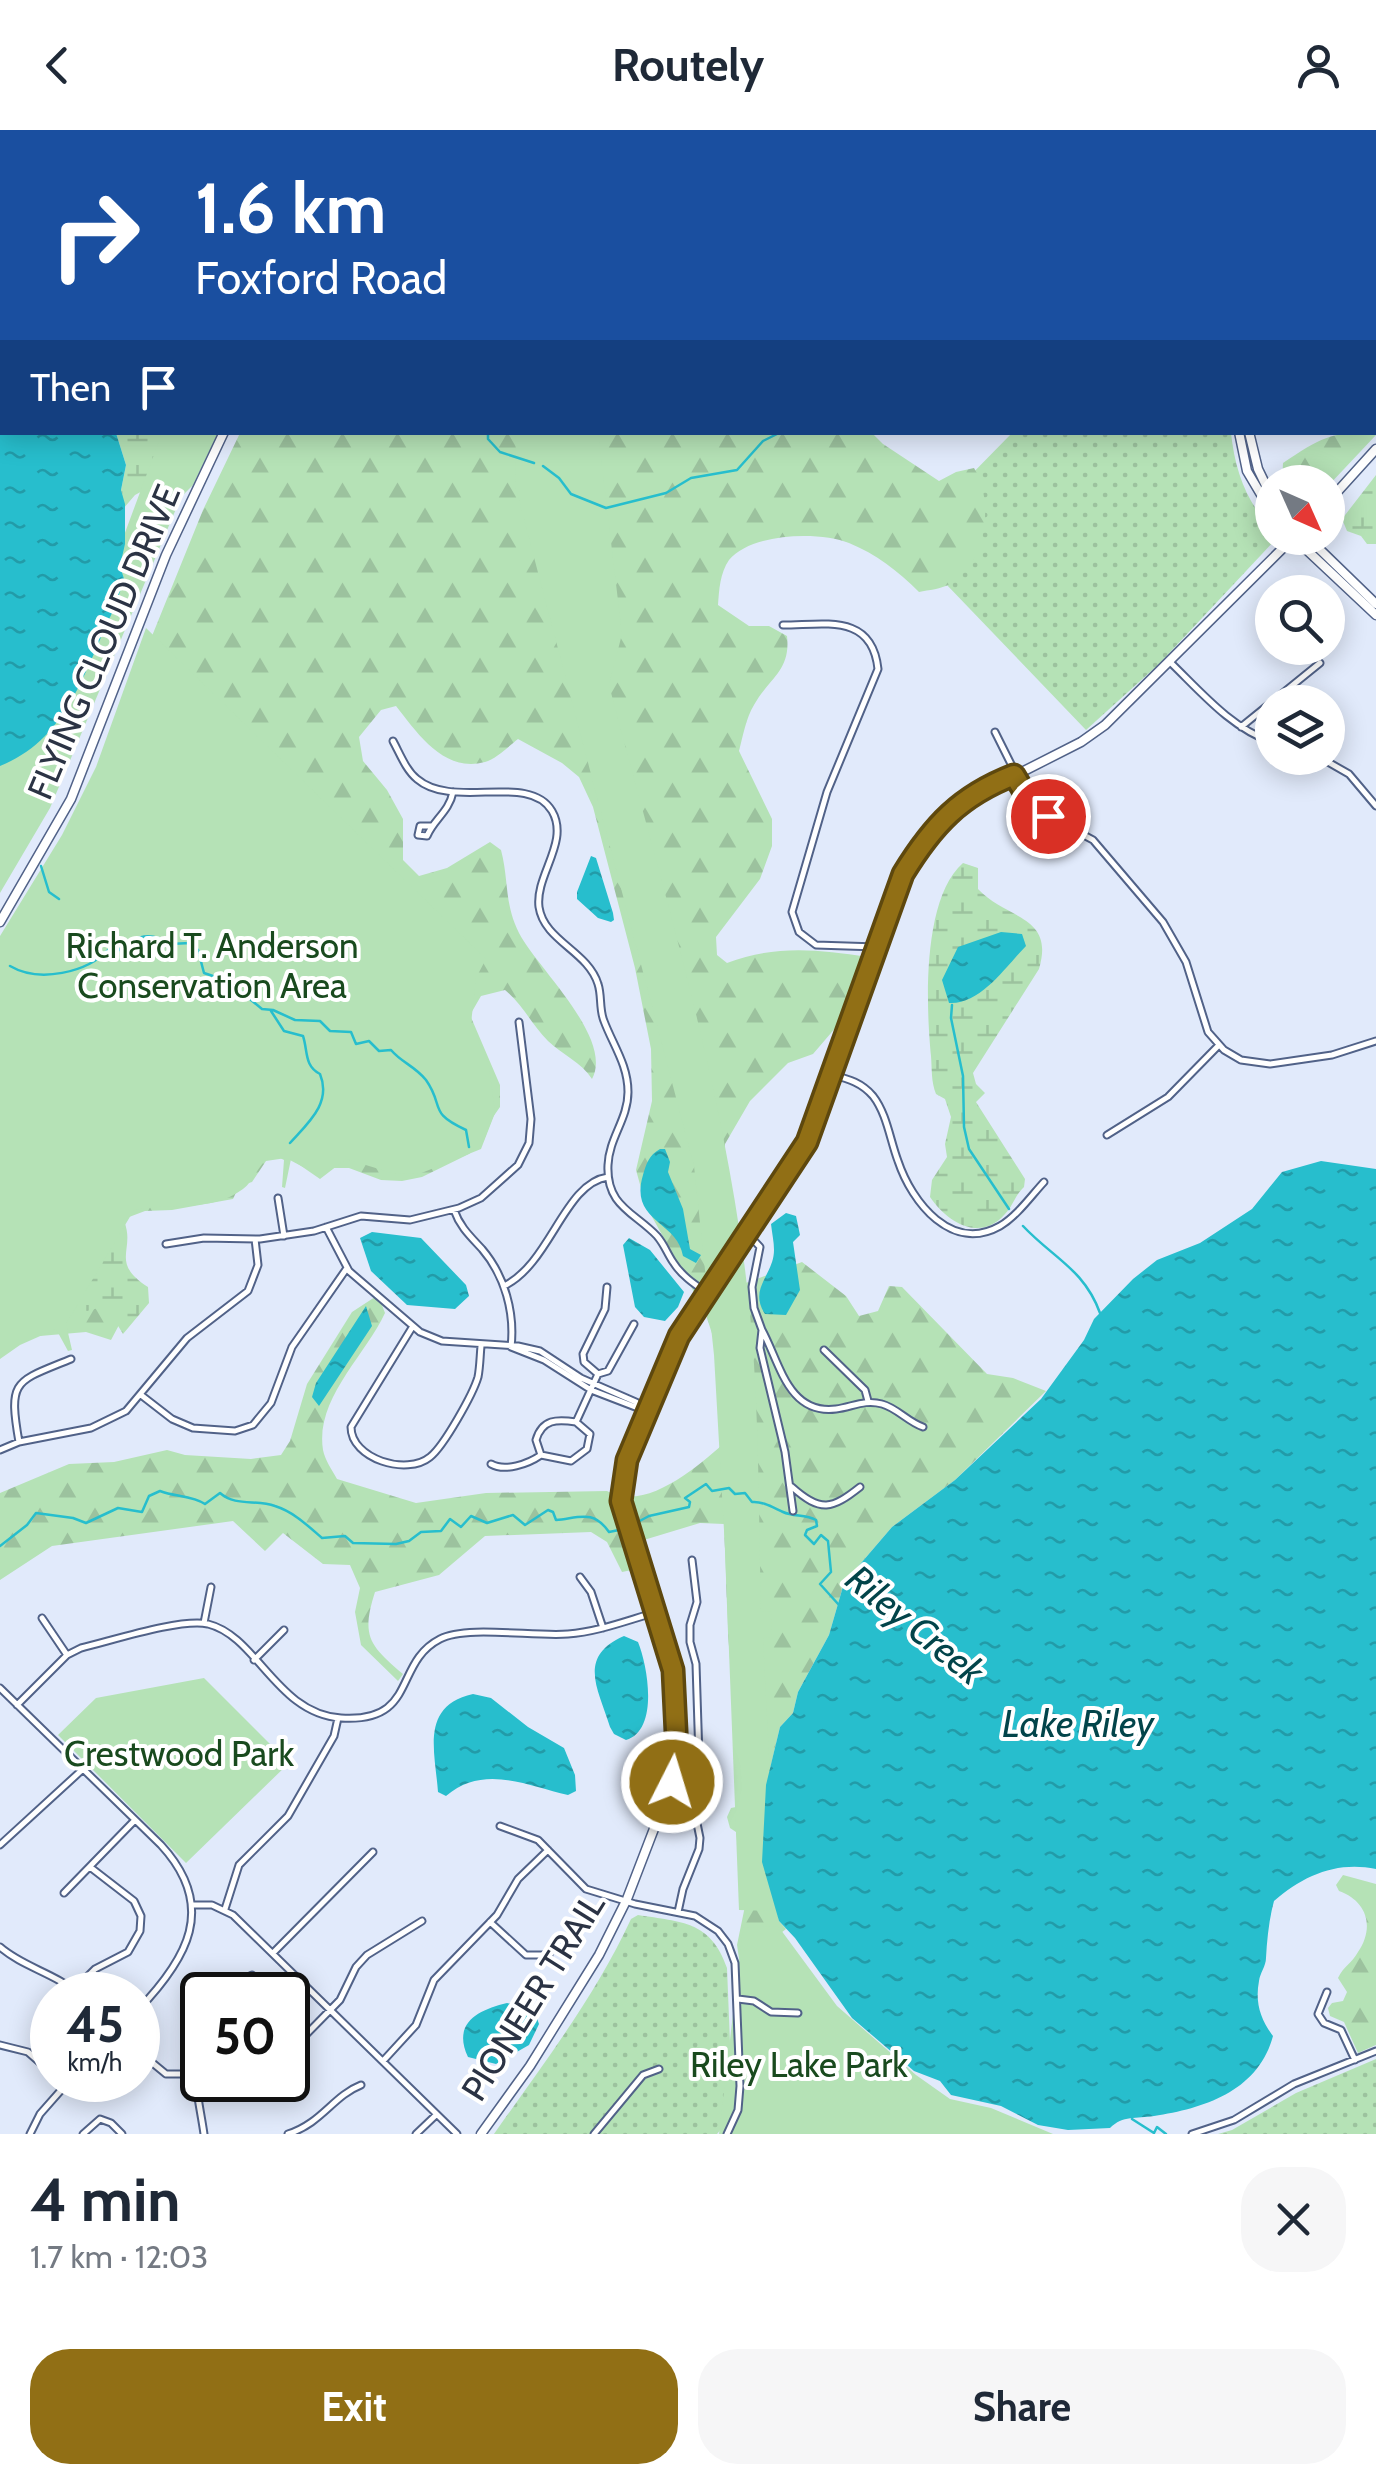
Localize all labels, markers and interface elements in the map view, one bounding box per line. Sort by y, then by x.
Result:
icon: back [30,38,85,93]
text: Routely [612,38,764,92]
icon: person [1291,38,1346,93]
text: 1.6 km [195,165,386,251]
icon: right [30,170,160,300]
text: Foxford Road [195,251,447,305]
icon: arrive [131,360,186,415]
text: Then [30,364,111,411]
north arrow [1255,465,1345,555]
map controls [1255,465,1345,775]
street label: FLYING CLOUD DRIVE [18,478,189,805]
button: search [1255,575,1345,665]
button: layers [1255,685,1345,775]
pin [1006,774,1091,859]
icon: arrive [1021,789,1076,844]
park label: Richard T. Anderson Conservation Area [65,924,359,1007]
water label: Riley Creek [837,1555,995,1696]
water label: Lake Riley [1002,1700,1155,1747]
position arrow [620,1730,724,1834]
park label: Crestwood Park [64,1732,294,1775]
street label: PIONEER TRAIL [452,1885,614,2108]
speed limit sign: 50 [180,1972,310,2102]
text: 45 [66,1994,124,2055]
park label: Riley Lake Park [690,2043,908,2086]
text: km/h [68,2047,122,2077]
text: 4 min [30,2163,180,2236]
button: close [1241,2167,1346,2272]
text: 1.7 km · 12:03 [30,2237,208,2276]
button: Exit [30,2349,678,2464]
button: Share [698,2349,1346,2464]

